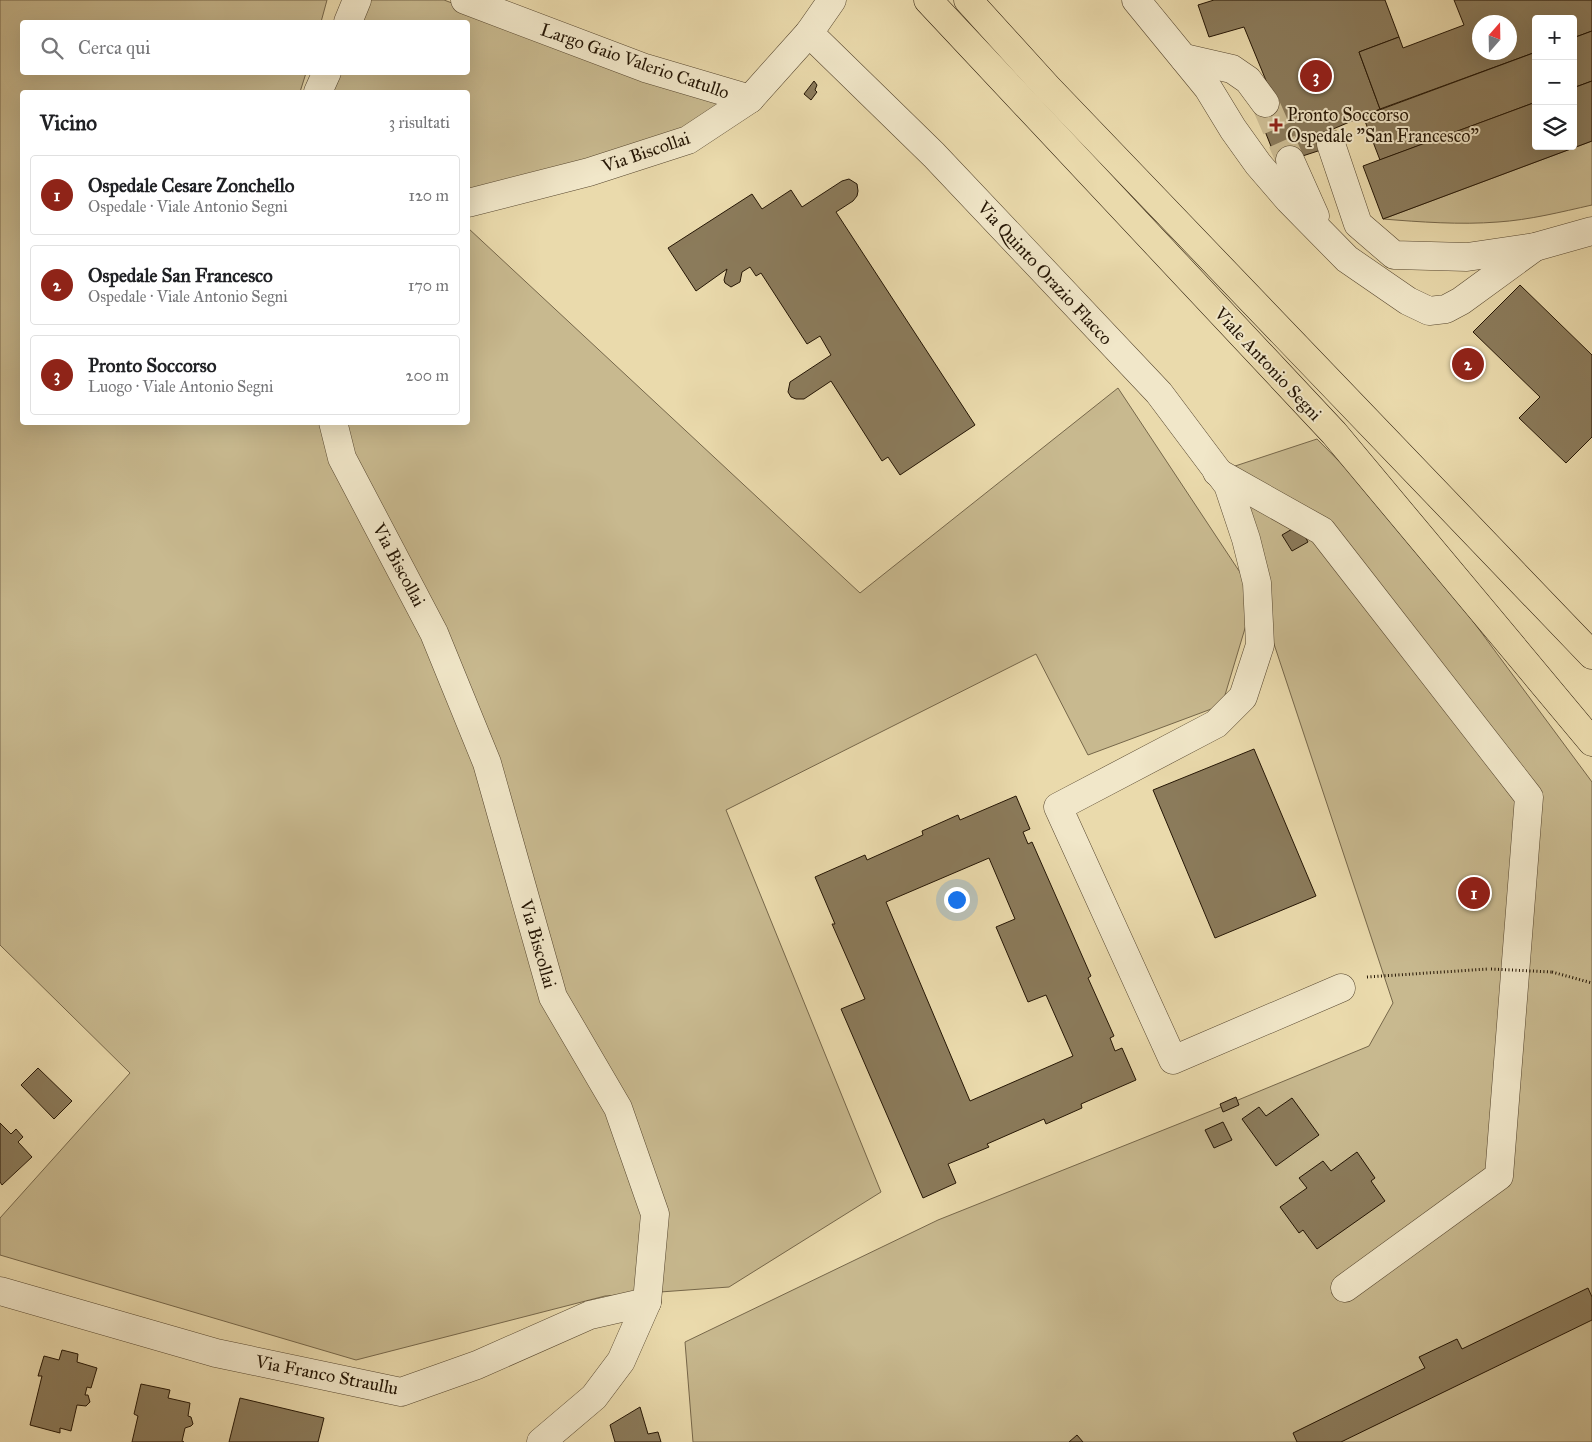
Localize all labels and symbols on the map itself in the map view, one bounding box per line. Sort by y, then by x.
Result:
north arrow [1472,15,1517,60]
street label: Largo Gaio Valerio Catullo [537,18,732,105]
pin: 3 [1300,57,1332,95]
place label: Pronto Soccorso Ospedale "San Francesco" [1287,104,1479,147]
marker: Pronto Soccorso Ospedale "San Francesco" [1269,118,1283,132]
street label: Via Biscollai [598,127,693,178]
street label: Via Quinto Orazio Flacco [972,196,1117,349]
street label: Viale Antonio Segni [1208,302,1326,426]
pin: 2 [1452,345,1484,383]
street label: Via Biscollai [367,519,430,611]
pin: 1 [1458,874,1490,912]
your location [944,887,970,913]
street label: Via Biscollai [515,896,561,991]
street label: Via Franco Straullu [253,1350,401,1400]

